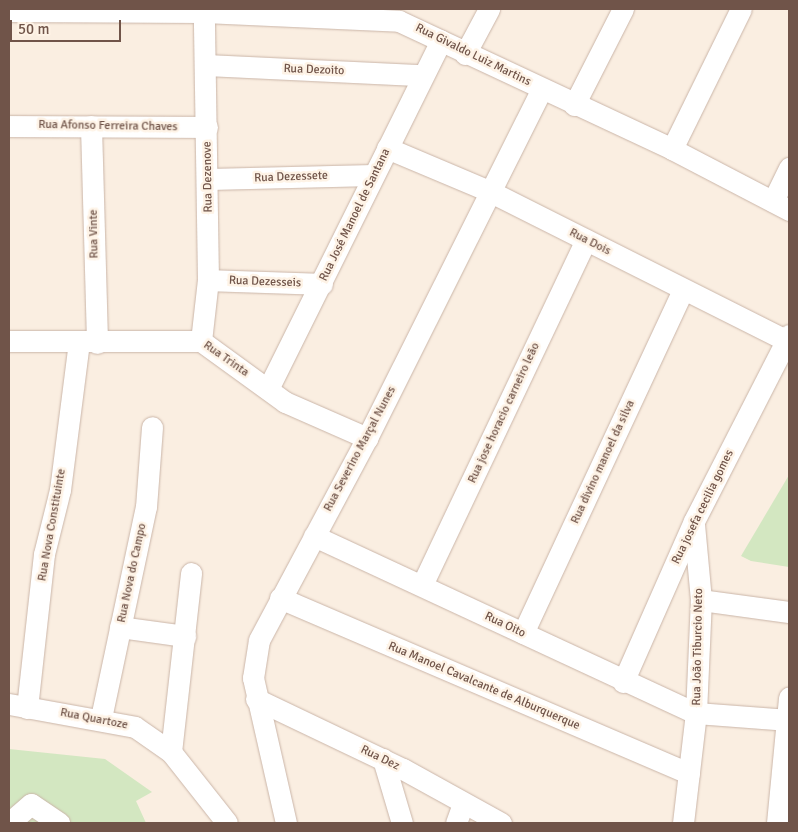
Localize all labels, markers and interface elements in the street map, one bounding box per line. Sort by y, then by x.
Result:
scale bar [12,10,124,42]
text: 50 m [18,20,49,38]
street label: Rua Givaldo Luiz Martins [413,21,533,89]
street label: Rua Dezoito [283,62,345,78]
street label: Rua Afonso Ferreira Chaves [38,118,178,134]
street label: Rua Dezenove [200,141,216,213]
street label: Rua José Manoel de Santana [317,146,393,284]
street label: Rua Dezessete [254,169,328,185]
street label: Rua Vinte [86,209,102,259]
street label: Rua Dois [567,225,613,259]
street label: Rua Dezesseis [229,274,301,290]
street label: Rua Trinta [200,338,252,380]
street label: Rua jose horacio carneiro leão [465,340,543,486]
street label: Rua Severino Marçal Nunes [321,384,399,514]
street label: Rua divino manoel da silva [568,398,638,526]
street label: Rua josefa cecilia gomes [669,448,737,566]
street label: Rua Nova Constituinte [35,468,69,582]
street label: Rua Nova do Campo [114,522,150,624]
street label: Rua João Tiburcio Neto [690,588,706,706]
street label: Rua Oito [482,609,528,641]
street label: Rua Manoel Cavalcante de Alburquerque [386,639,582,733]
street label: Rua Quartoze [59,705,129,733]
street label: Rua Dez [358,742,402,774]

